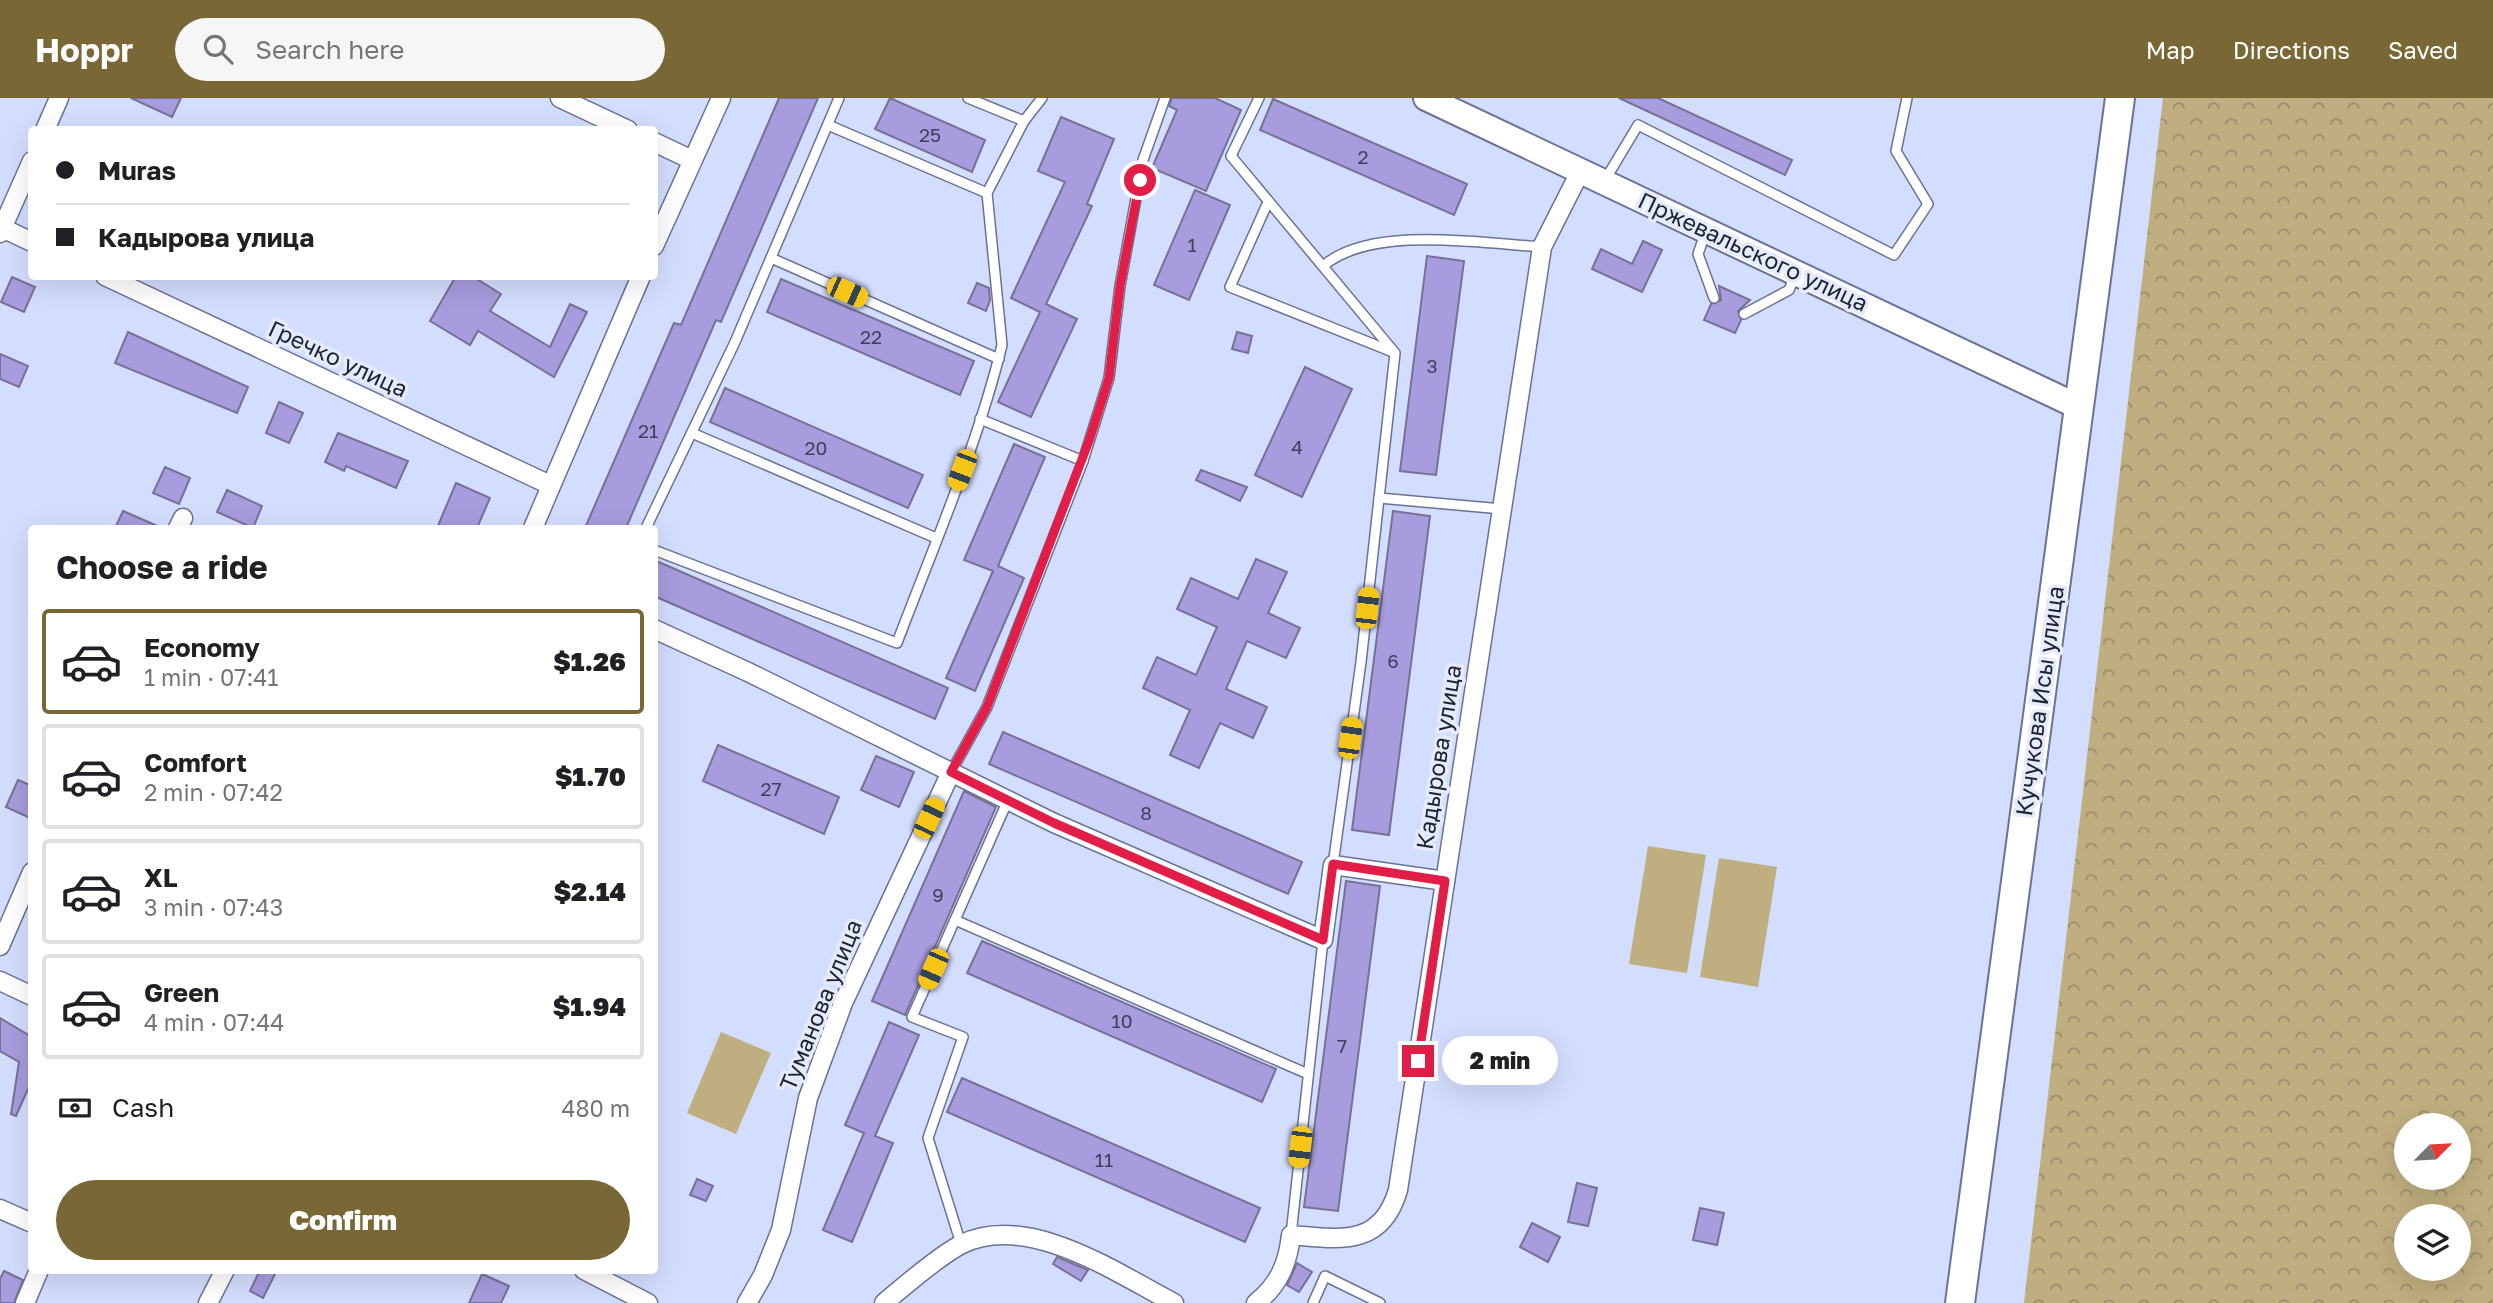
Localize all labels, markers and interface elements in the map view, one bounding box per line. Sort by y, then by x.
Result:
search box [175,18,665,81]
text: Hoppr [35,30,133,69]
icon: search [199,30,237,68]
text: Search here [255,34,404,65]
text: Map [2146,35,2195,64]
text: Directions [2233,35,2350,64]
text: Saved [2388,35,2458,64]
house number: 25 [919,123,941,146]
house number: 2 [1357,145,1369,168]
text: Muras [98,155,176,186]
route start [1124,164,1156,196]
street label: Пржевальского улица [1634,186,1873,317]
text: Кадырова улица [98,222,314,253]
house number: 1 [1187,233,1197,256]
car [824,274,871,310]
street label: Гречко улица [264,314,412,403]
house number: 22 [860,325,882,348]
house number: 3 [1426,354,1438,377]
house number: 21 [638,419,658,442]
house number: 4 [1291,435,1303,458]
house number: 20 [805,436,827,459]
car [945,447,980,493]
text: Choose a ride [56,548,268,586]
street label: Кучукова Исы улица [2009,584,2069,818]
car [1355,586,1380,630]
icon: car [60,630,123,693]
text: Economy [144,632,260,663]
text: $1.26 [553,646,626,677]
house number: 6 [1387,649,1399,672]
street label: Кадырова улица [1410,662,1466,851]
text: 1 min · 07:41 [144,663,279,691]
car [1337,716,1364,760]
icon: car [60,745,123,808]
text: Comfort [144,747,247,778]
text: $1.70 [555,761,626,792]
house number: 27 [760,777,782,800]
text: 2 min · 07:42 [144,778,283,806]
car [911,795,948,841]
house number: 8 [1140,801,1152,824]
icon: car [60,860,123,923]
text: XL [144,862,178,893]
text: $2.14 [554,876,626,907]
house number: 9 [932,883,944,906]
text: 3 min · 07:43 [144,893,283,921]
street label: Туманова улица [773,915,867,1094]
car [915,946,952,992]
icon: car [60,975,123,1038]
text: Green [144,977,219,1008]
text: $1.94 [553,991,626,1022]
text: 4 min · 07:44 [144,1008,284,1036]
house number: 10 [1112,1009,1133,1032]
house number: 7 [1337,1034,1347,1057]
callout: 2 min [1442,1037,1558,1086]
route end [1402,1045,1434,1077]
text: 2 min [1470,1046,1530,1074]
icon: cash [56,1089,94,1127]
text: Cash [112,1092,174,1123]
text: 480 m [562,1094,630,1122]
north arrow [2394,1113,2471,1190]
map controls [2394,1113,2471,1281]
car [1288,1125,1313,1169]
house number: 11 [1095,1148,1113,1171]
button: Confirm [56,1180,630,1260]
button: layers [2394,1204,2471,1281]

